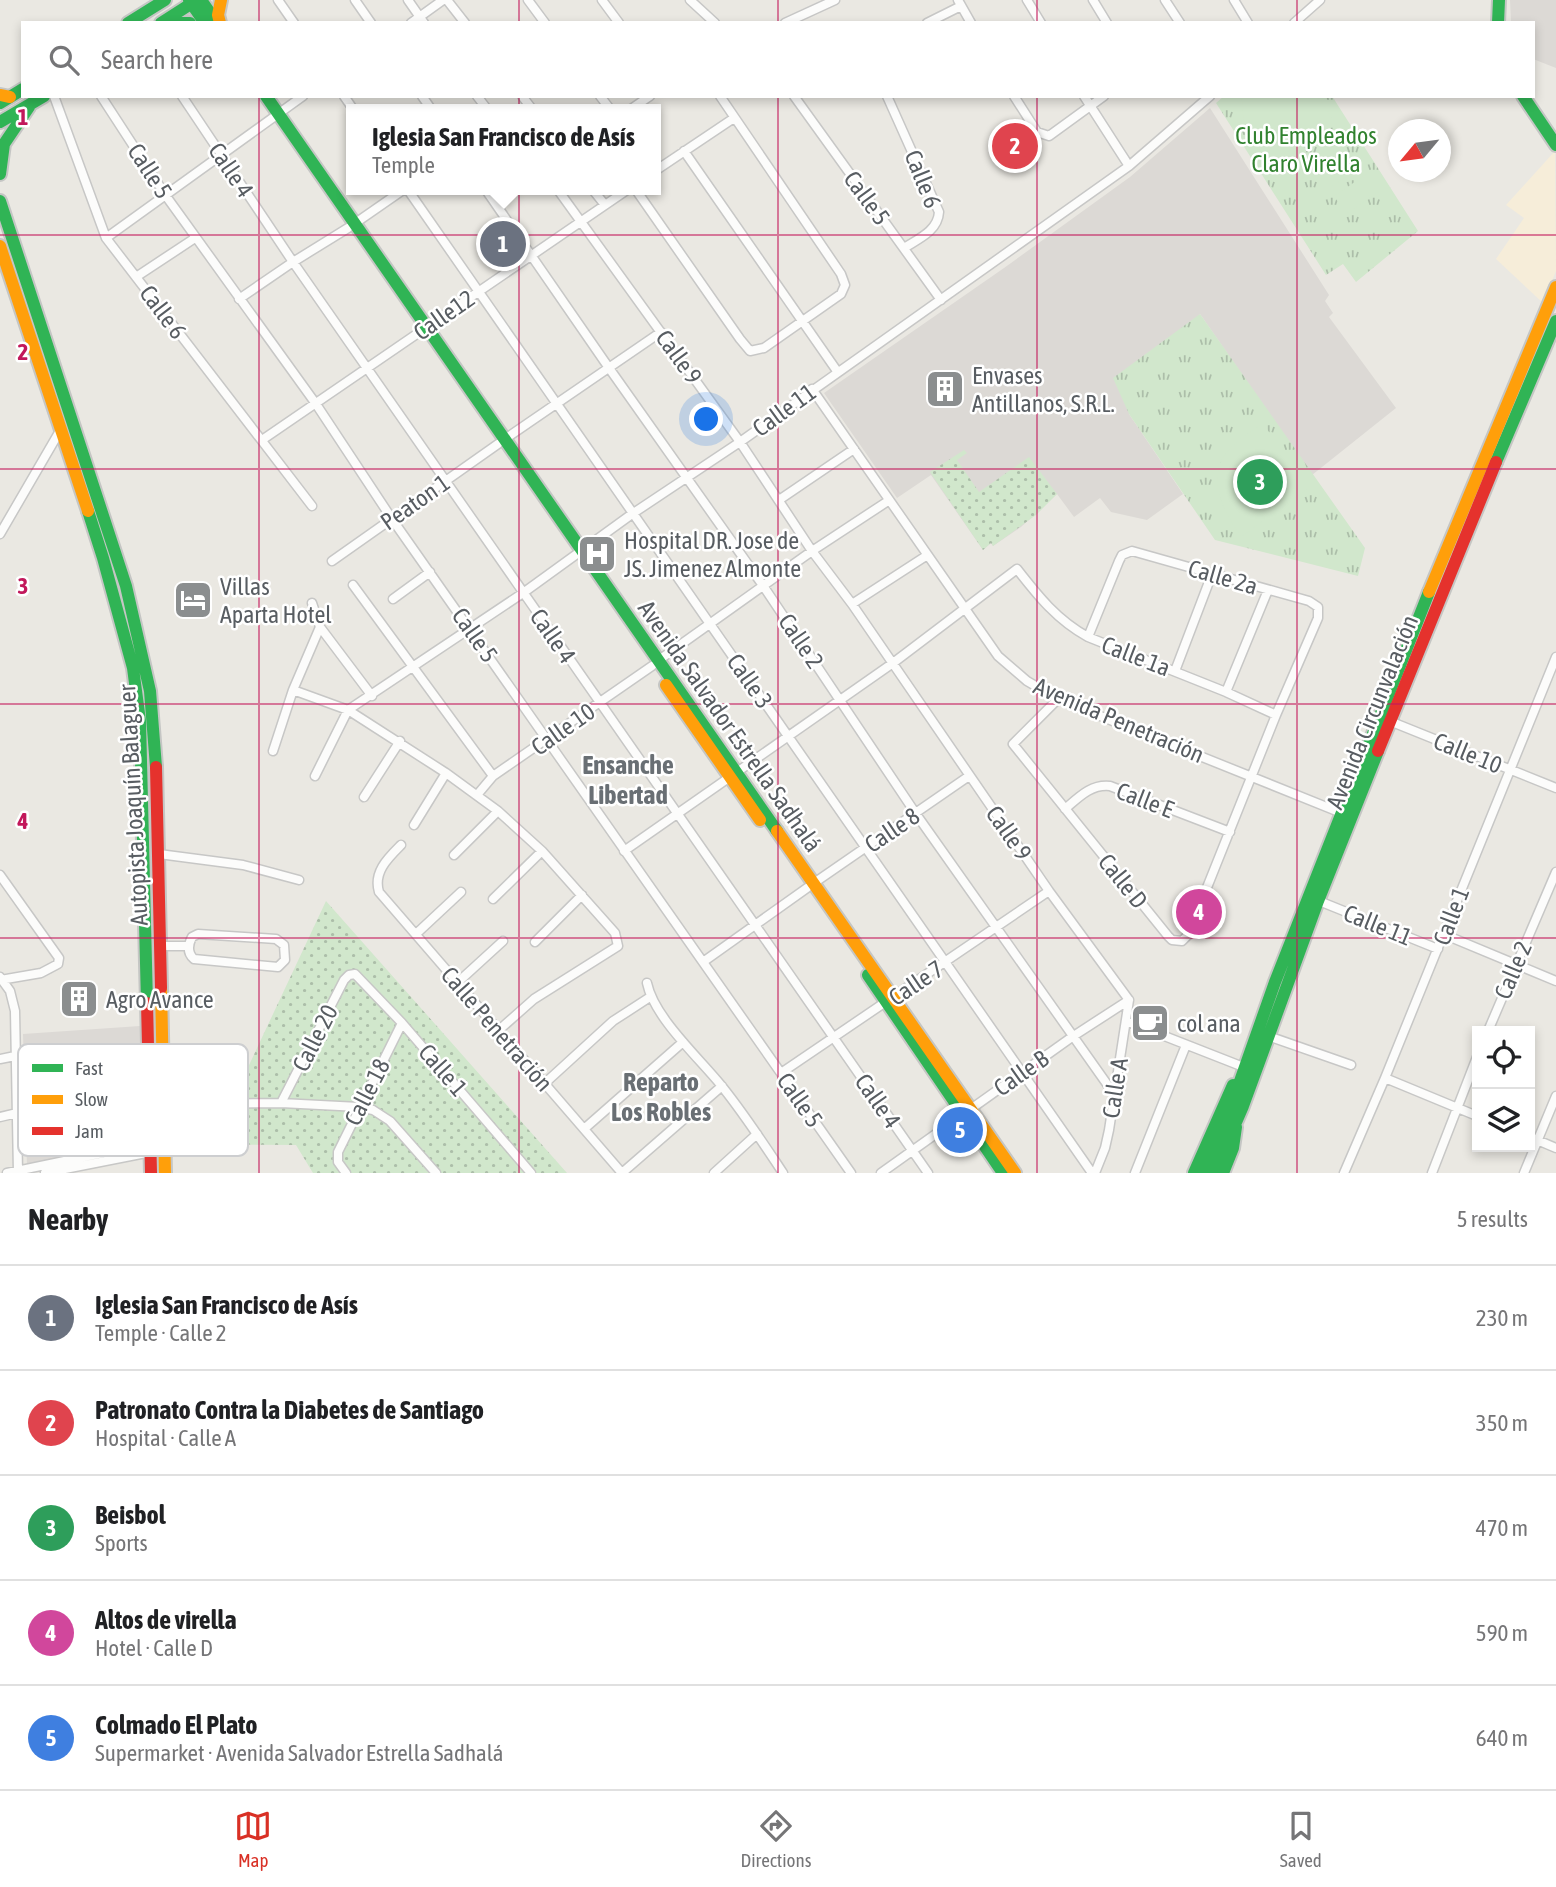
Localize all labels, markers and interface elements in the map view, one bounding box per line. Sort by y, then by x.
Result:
search box [21,21,1535,98]
icon: search [45,41,83,79]
text: Search here [101,45,213,75]
text: 1 [18,104,29,130]
popup [346,104,661,195]
north arrow [1388,119,1451,182]
pin: 2 [992,120,1038,172]
text: Iglesia San Francisco de Asís [372,122,635,152]
park label: Club Empleados Claro Virella [1235,122,1377,177]
street label: Calle 4 [203,138,259,202]
street label: Calle 5 [122,139,178,203]
street label: Calle 6 [899,146,947,212]
text: Temple [372,152,435,178]
street label: Calle 5 [838,166,896,230]
pin: 1 [480,218,526,270]
street label: Calle 6 [134,280,192,344]
street label: Calle12 [408,284,480,346]
street label: Calle 9 [650,325,708,389]
text: 2 [18,339,28,365]
place label: Envases Antillanos, S.R.L. [972,362,1115,417]
building icon: Envases Antillanos, S.R.L. [924,368,966,410]
street label: Calle 11 [747,378,821,442]
your location [689,402,723,436]
pin: 3 [1237,456,1283,508]
street label: Peaton 1 [375,469,455,535]
place label: Hospital DR. Jose de JS. Jimenez Almonte [624,527,801,582]
hospital icon: Hospital DR. Jose de JS. Jimenez Almonte [576,533,618,575]
street label: Calle 2a [1185,554,1261,600]
text: 3 [18,573,28,599]
place label: Villas Aparta Hotel [220,573,332,628]
hotel icon: Villas Aparta Hotel [172,579,214,621]
street label: Avenida Salvador Estrella Sadhalá [633,595,827,857]
street label: Calle 5 [447,603,503,667]
street label: Calle 4 [525,604,581,668]
street label: Calle 2 [773,609,829,673]
street label: Avenida Circunvalación [1321,611,1423,813]
street label: Calle 1a [1098,631,1174,681]
street label: Calle 3 [722,649,778,713]
street label: Avenida Penetración [1030,672,1208,768]
street label: Autopista Joaquín Balaguer [113,683,153,926]
street label: Calle 10 [526,698,600,760]
street label: Calle 10 [1430,727,1506,779]
district label: Ensanche Libertad [582,750,674,810]
street label: Calle E [1113,777,1177,823]
street label: Calle 9 [981,801,1037,865]
street label: Calle 8 [860,802,924,858]
text: 4 [17,808,29,834]
street label: Calle D [1093,848,1153,914]
street label: Calle 1 [1428,883,1474,949]
pin: 4 [1176,886,1222,938]
street label: Calle 11 [1340,899,1416,951]
street label: Calle 2 [1489,937,1537,1003]
street label: Calle 7 [884,955,948,1011]
street label: Calle Penetración [436,961,558,1097]
building icon: Agro Avance [58,978,100,1020]
place label: Agro Avance [106,986,214,1013]
street label: Calle 20 [287,1000,343,1076]
cafe icon: col ana [1129,1002,1171,1044]
place label: col ana [1177,1010,1241,1037]
map controls [1472,1026,1535,1152]
button: locate [1472,1026,1535,1089]
street label: Calle 1 [413,1039,473,1101]
legend [18,1044,248,1156]
street label: Calle B [989,1044,1054,1101]
street label: Calle 18 [339,1054,395,1130]
street label: Calle A [1097,1056,1133,1120]
text: Fast [75,1057,103,1079]
district label: Reparto Los Robles [611,1067,711,1127]
street label: Calle 5 [772,1068,828,1132]
street label: Calle 4 [850,1069,906,1133]
text: Slow [75,1088,109,1110]
button: layers [1472,1089,1535,1152]
pin: 5 [937,1104,983,1156]
text: Jam [75,1120,104,1142]
text: Nearby [28,1202,108,1236]
text: 5 results [1457,1206,1528,1232]
text: Iglesia San Francisco de Asís [95,1290,358,1320]
text: 1 [46,1305,56,1331]
text: 230 m [1476,1305,1528,1331]
text: Temple · Calle 2 [95,1320,227,1346]
text: Patronato Contra la Diabetes de Santiago [95,1395,484,1425]
text: 2 [46,1410,56,1436]
text: 350 m [1476,1410,1528,1436]
text: Hospital · Calle A [95,1425,236,1451]
text: Beisbol [95,1500,166,1530]
text: 3 [46,1515,56,1541]
text: 470 m [1476,1515,1528,1541]
text: Sports [95,1530,148,1556]
text: Altos de virella [95,1605,237,1635]
text: 4 [46,1620,56,1646]
text: 590 m [1476,1620,1528,1646]
text: Hotel · Calle D [95,1635,213,1661]
text: Colmado El Plato [95,1710,257,1740]
text: 5 [46,1725,56,1751]
text: 640 m [1476,1725,1528,1751]
text: Supermarket · Avenida Salvador Estrella Sadhalá [95,1740,504,1766]
tab: Map [234,1807,272,1871]
tab: Directions [741,1807,811,1871]
tab: Saved [1280,1807,1322,1871]

